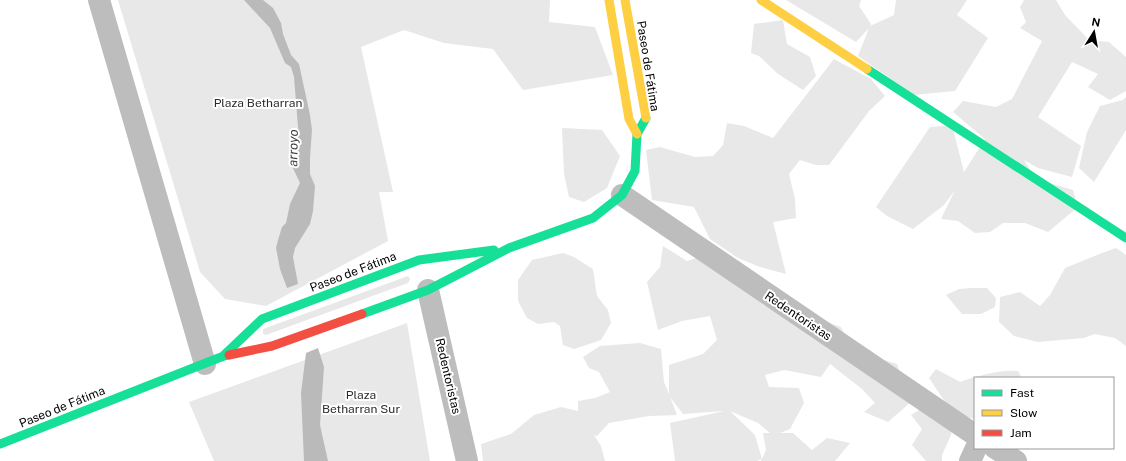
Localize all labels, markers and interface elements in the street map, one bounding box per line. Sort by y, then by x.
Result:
north arrow [1074,12,1114,52]
text: N [1091,15,1101,29]
street label: Paseo de Fátima [634,20,662,112]
park label: Plaza Betharran [214,96,302,110]
water label: arroyo [285,129,301,167]
street label: Paseo de Fátima [308,249,398,295]
street label: Redentoristas [762,289,834,343]
street label: Redentoristas [432,337,464,415]
legend [974,377,1114,449]
street label: Paseo de Fátima [17,383,107,431]
text: Fast [1010,386,1035,400]
park label: Plaza Betharran Sur [322,388,400,416]
text: Slow [1010,406,1038,420]
text: Jam [1010,426,1032,440]

